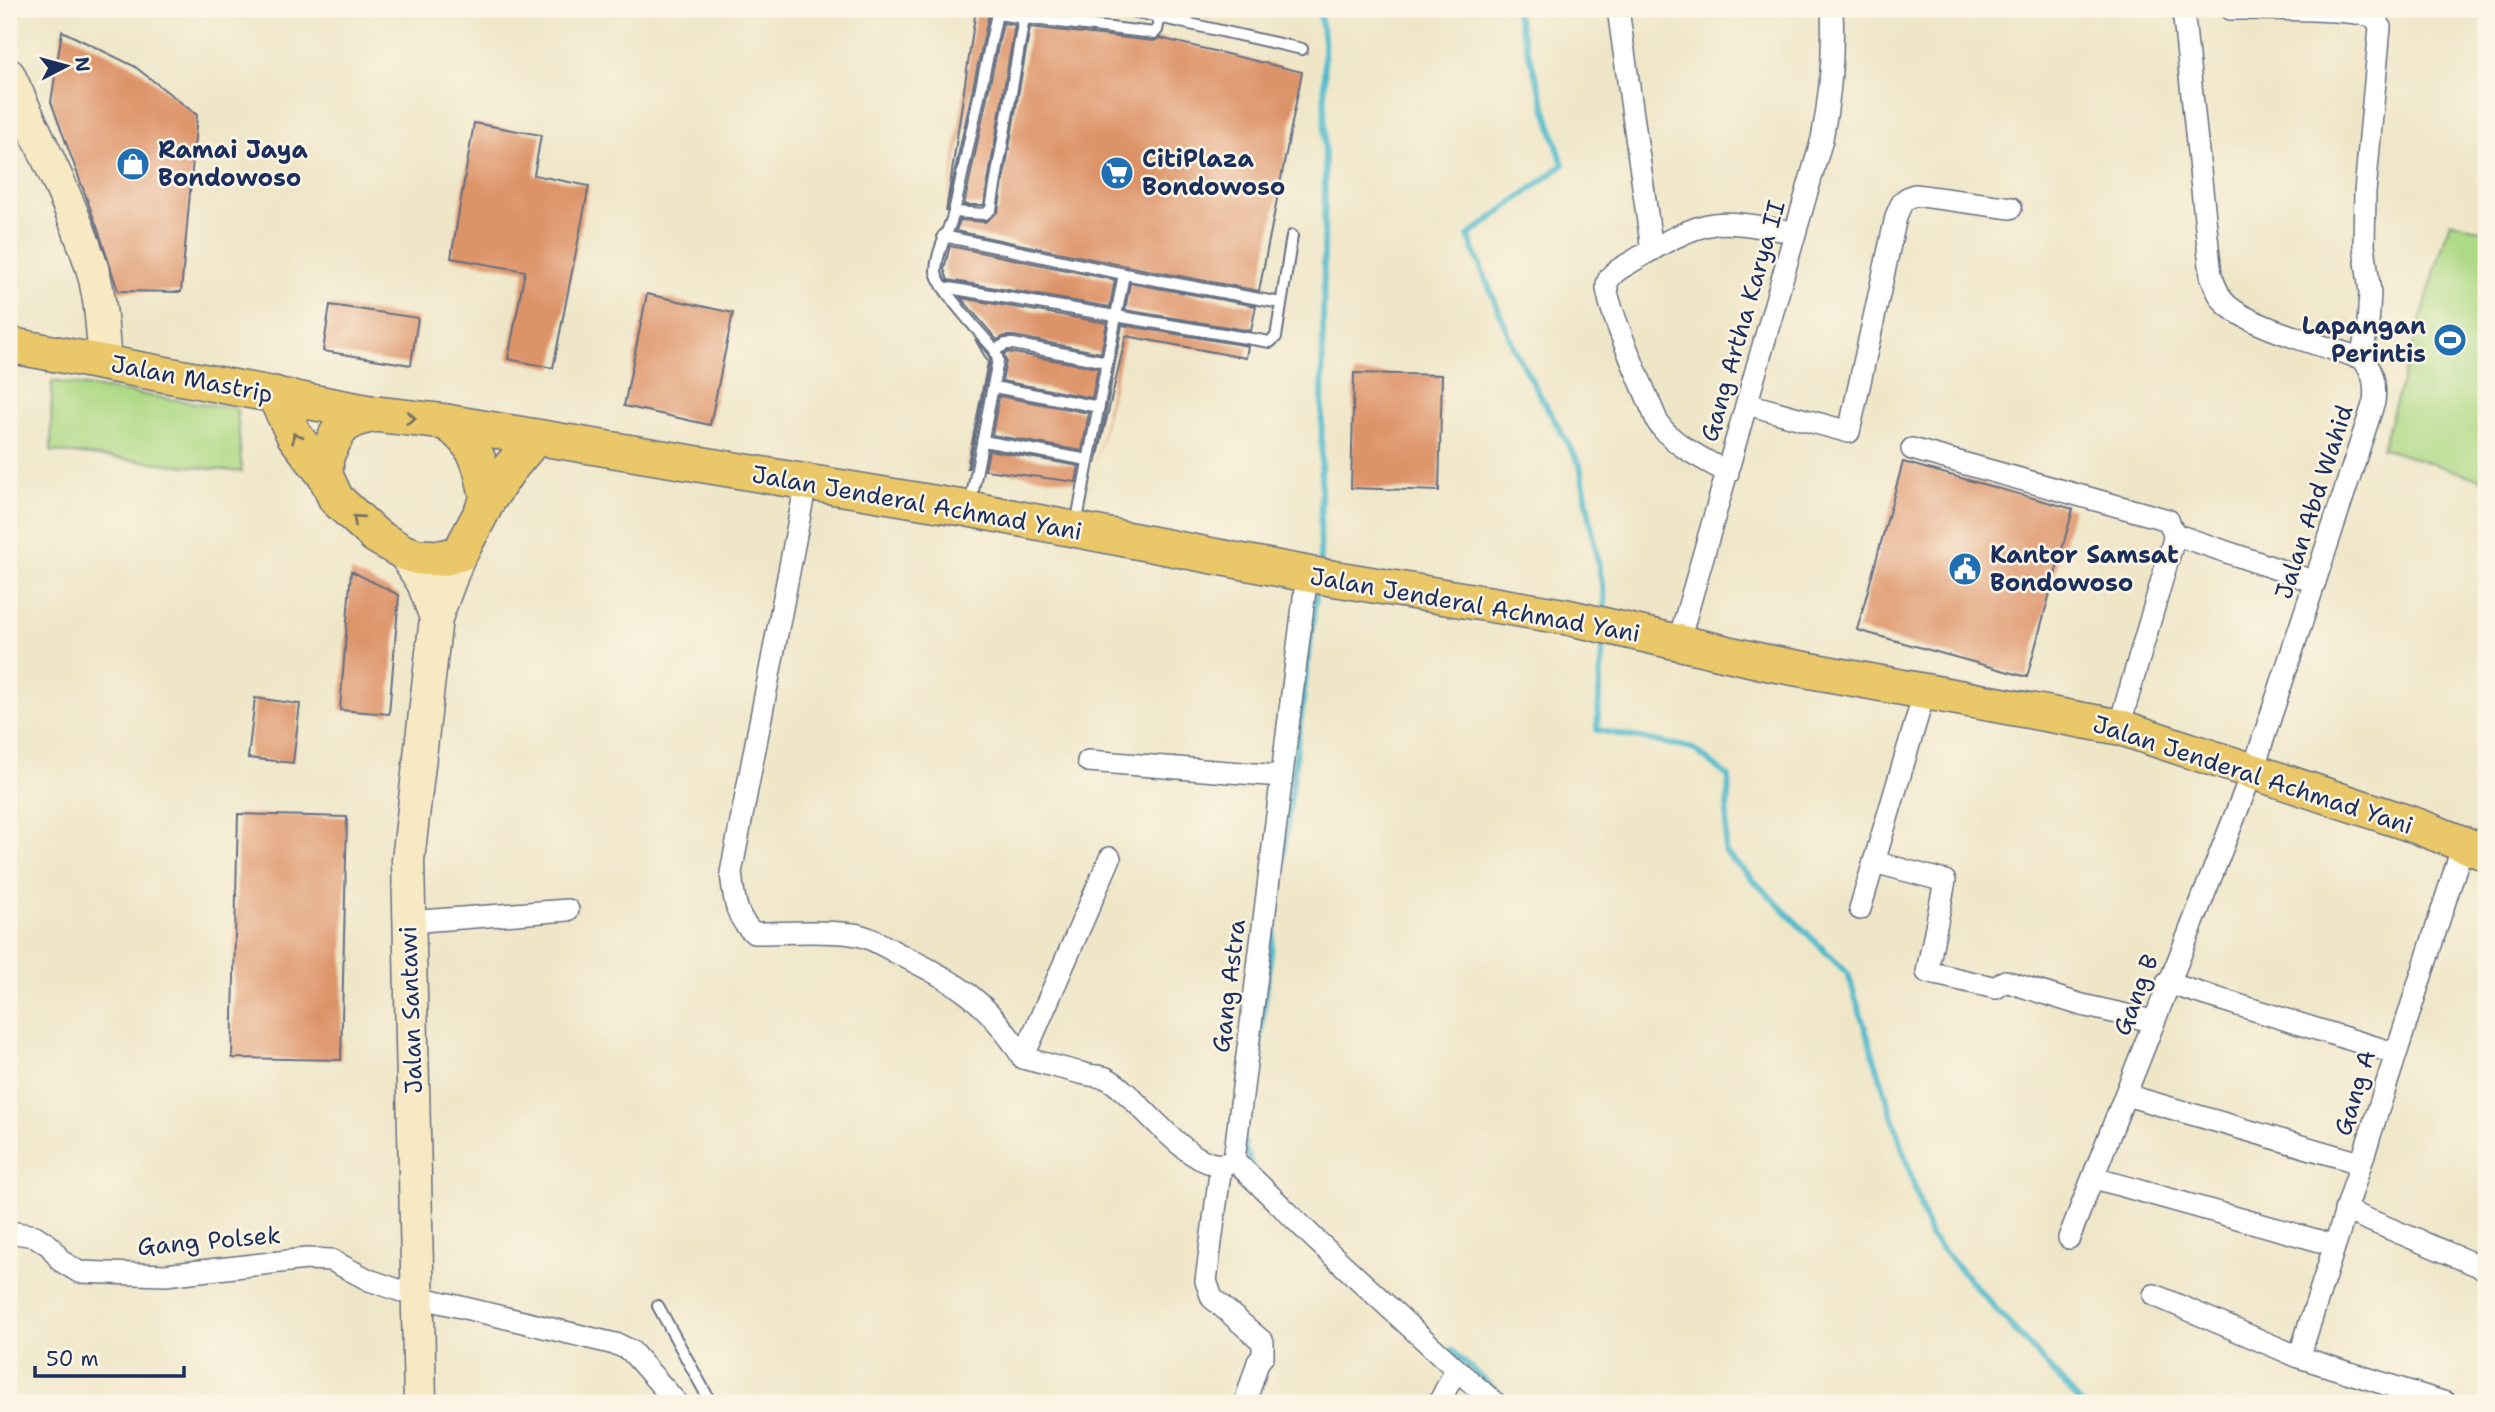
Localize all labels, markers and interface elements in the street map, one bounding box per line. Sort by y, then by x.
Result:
north arrow [32,32,102,102]
text: N [69,55,96,73]
place label: Ramai Jaya Bondowoso [158,134,308,194]
place label: CitiPlaza Bondowoso [1142,143,1285,203]
shop icon: Ramai Jaya Bondowoso [114,145,152,183]
supermarket icon: CitiPlaza Bondowoso [1098,154,1136,192]
street label: Gang Artha Karya II [1693,197,1793,445]
place label: Lapangan Perintis [2302,310,2426,370]
sports icon: Lapangan Perintis [2431,321,2469,359]
street label: Jalan Mastrip [108,348,276,410]
street label: Jalan Abd Wahid [2268,401,2360,603]
one-way arrow [405,410,417,425]
one-way arrow [292,431,305,444]
street label: Jalan Jenderal Achmad Yani [749,458,1085,548]
one-way arrow [352,515,365,528]
place label: Kantor Samsat Bondowoso [1990,539,2179,599]
public building icon: Kantor Samsat Bondowoso [1946,550,1984,588]
street label: Jalan Jenderal Achmad Yani [1307,560,1643,650]
street label: Jalan Jenderal Achmad Yani [2089,708,2417,842]
street label: Gang Astra [1205,917,1253,1054]
street label: Jalan Santawi [392,925,430,1095]
street label: Gang B [2106,950,2166,1040]
street label: Gang A [2327,1046,2383,1140]
street label: Gang Polsek [136,1219,282,1263]
scale bar [35,1335,184,1379]
text: 50 m [46,1345,99,1373]

